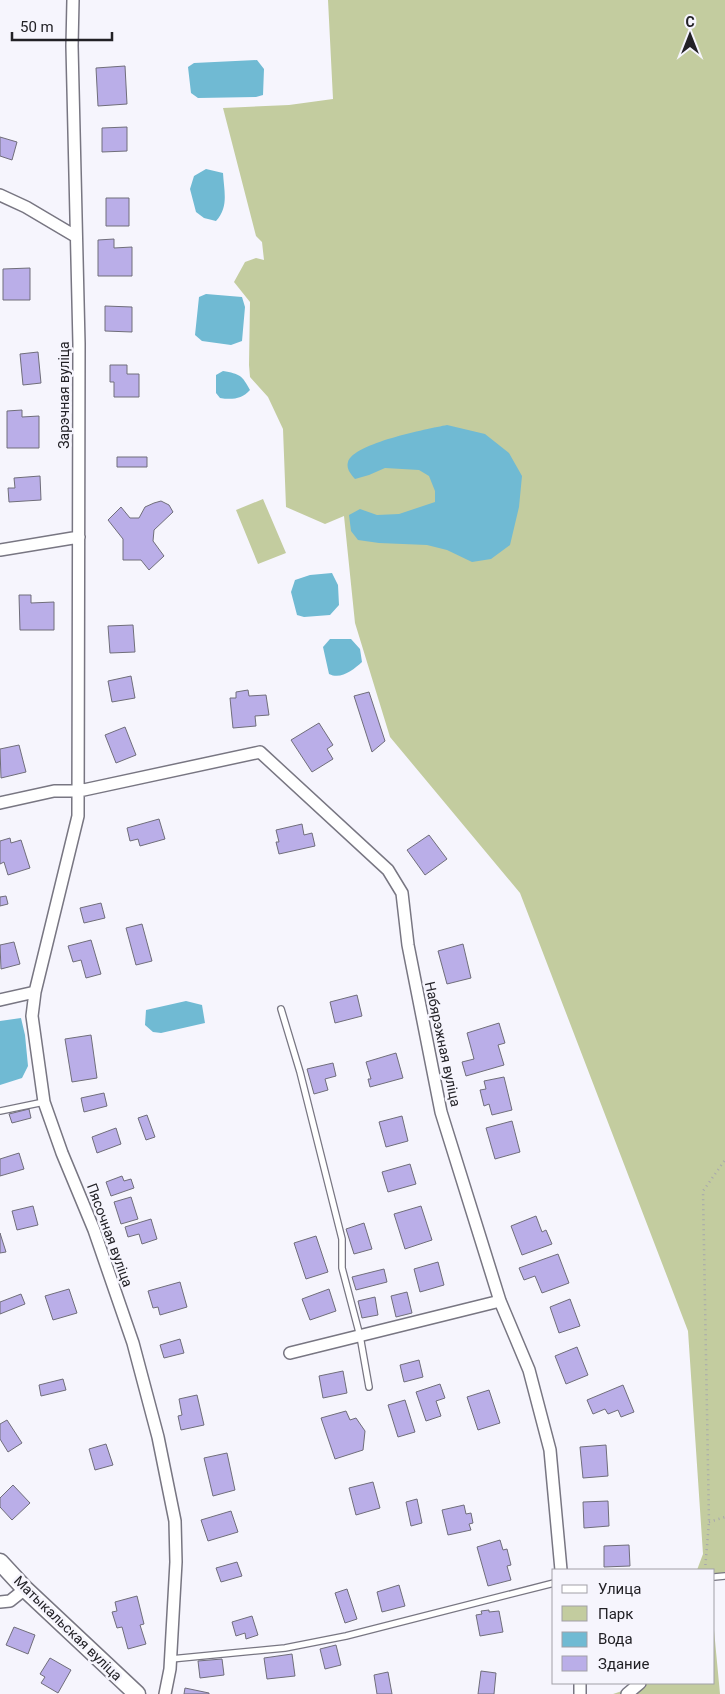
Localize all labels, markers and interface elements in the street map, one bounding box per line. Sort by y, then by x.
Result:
scale bar [12,10,112,42]
north arrow [665,10,715,60]
text: С [685,14,695,30]
text: 50 m [20,18,54,36]
street label: Зарэчная вуліца [56,341,72,449]
street label: Набярэжная вуліца [422,980,464,1108]
street label: Пясочная вуліца [84,1181,136,1289]
legend [552,1569,715,1684]
street label: Матыкальская вуліца [11,1572,125,1684]
text: Улица [598,1580,641,1598]
text: Парк [598,1605,633,1623]
text: Вода [598,1630,633,1648]
text: Здание [598,1655,649,1673]

